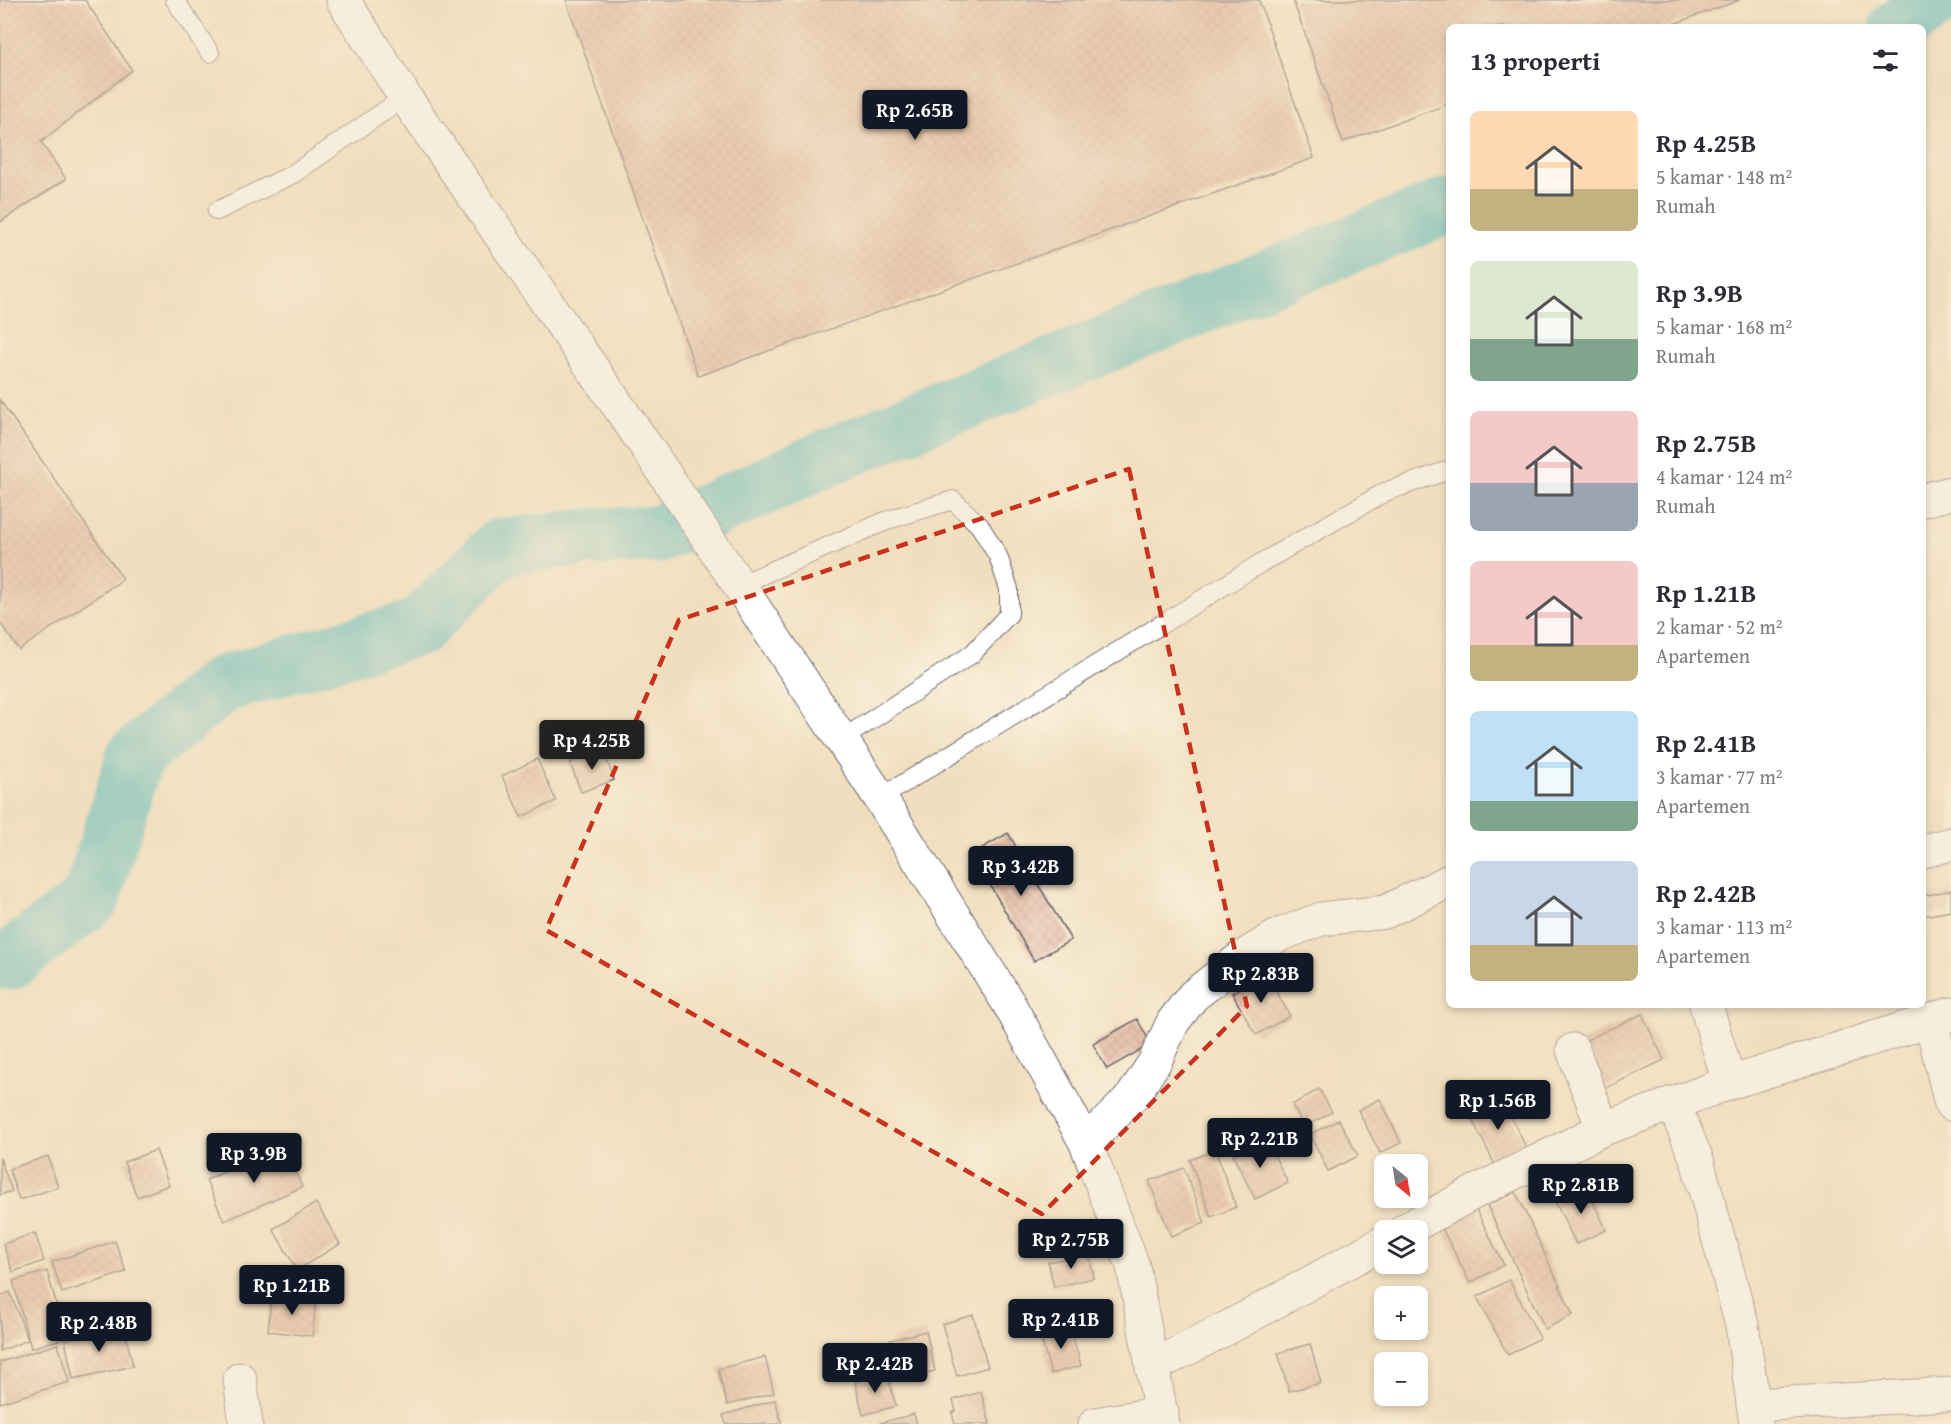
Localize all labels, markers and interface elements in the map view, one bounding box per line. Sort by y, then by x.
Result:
text: 13 properti [1470,41,1600,80]
icon: filters [1869,44,1902,77]
pin: Rp 2.65B [853,90,977,141]
text: Rp 2.65B [876,95,954,124]
text: Rp 4.25B [1656,123,1756,162]
icon: home [1518,135,1590,207]
text: 5 kamar · 148 m² [1656,162,1792,191]
text: Rumah [1656,191,1715,220]
text: Rp 3.9B [1656,273,1743,312]
icon: home [1518,285,1590,357]
text: 5 kamar · 168 m² [1656,312,1792,341]
text: Rumah [1656,341,1715,370]
text: Rp 2.75B [1656,423,1756,462]
icon: home [1518,435,1590,507]
text: 4 kamar · 124 m² [1656,462,1792,491]
text: Rumah [1656,491,1715,520]
text: Rp 1.21B [1656,573,1756,612]
icon: home [1518,585,1590,657]
text: 2 kamar · 52 m² [1656,612,1783,641]
text: Apartemen [1656,641,1750,670]
pin: Rp 4.25B [530,720,654,771]
text: Rp 2.41B [1656,723,1756,762]
text: Rp 4.25B [553,725,631,754]
icon: home [1518,735,1590,807]
text: 3 kamar · 77 m² [1656,762,1783,791]
text: Apartemen [1656,791,1750,820]
pin: Rp 3.42B [959,846,1083,897]
text: Rp 3.42B [982,851,1060,880]
text: Rp 2.42B [1656,873,1756,912]
icon: home [1518,885,1590,957]
text: 3 kamar · 113 m² [1656,912,1792,941]
text: Apartemen [1656,941,1750,970]
pin: Rp 2.83B [1199,953,1323,1004]
text: Rp 2.83B [1222,958,1300,987]
pin: Rp 1.56B [1436,1080,1560,1131]
text: Rp 1.56B [1459,1085,1537,1114]
pin: Rp 2.21B [1198,1118,1322,1169]
text: Rp 2.21B [1221,1123,1299,1152]
pin: Rp 3.9B [199,1133,309,1184]
text: Rp 3.9B [221,1138,287,1167]
north arrow [1374,1154,1428,1208]
map controls [1374,1154,1428,1406]
pin: Rp 2.81B [1519,1164,1643,1215]
text: Rp 2.81B [1542,1169,1620,1198]
pin: Rp 2.75B [1009,1219,1133,1270]
button: layers [1374,1220,1428,1274]
text: Rp 2.75B [1032,1224,1110,1253]
pin: Rp 1.21B [230,1265,354,1316]
text: Rp 1.21B [253,1270,331,1299]
button: + [1374,1286,1428,1340]
pin: Rp 2.41B [999,1299,1123,1350]
pin: Rp 2.48B [37,1302,161,1353]
text: Rp 2.41B [1022,1304,1100,1333]
text: Rp 2.48B [60,1307,138,1336]
pin: Rp 2.42B [813,1343,937,1394]
text: Rp 2.42B [836,1348,914,1377]
button: − [1374,1352,1428,1406]

